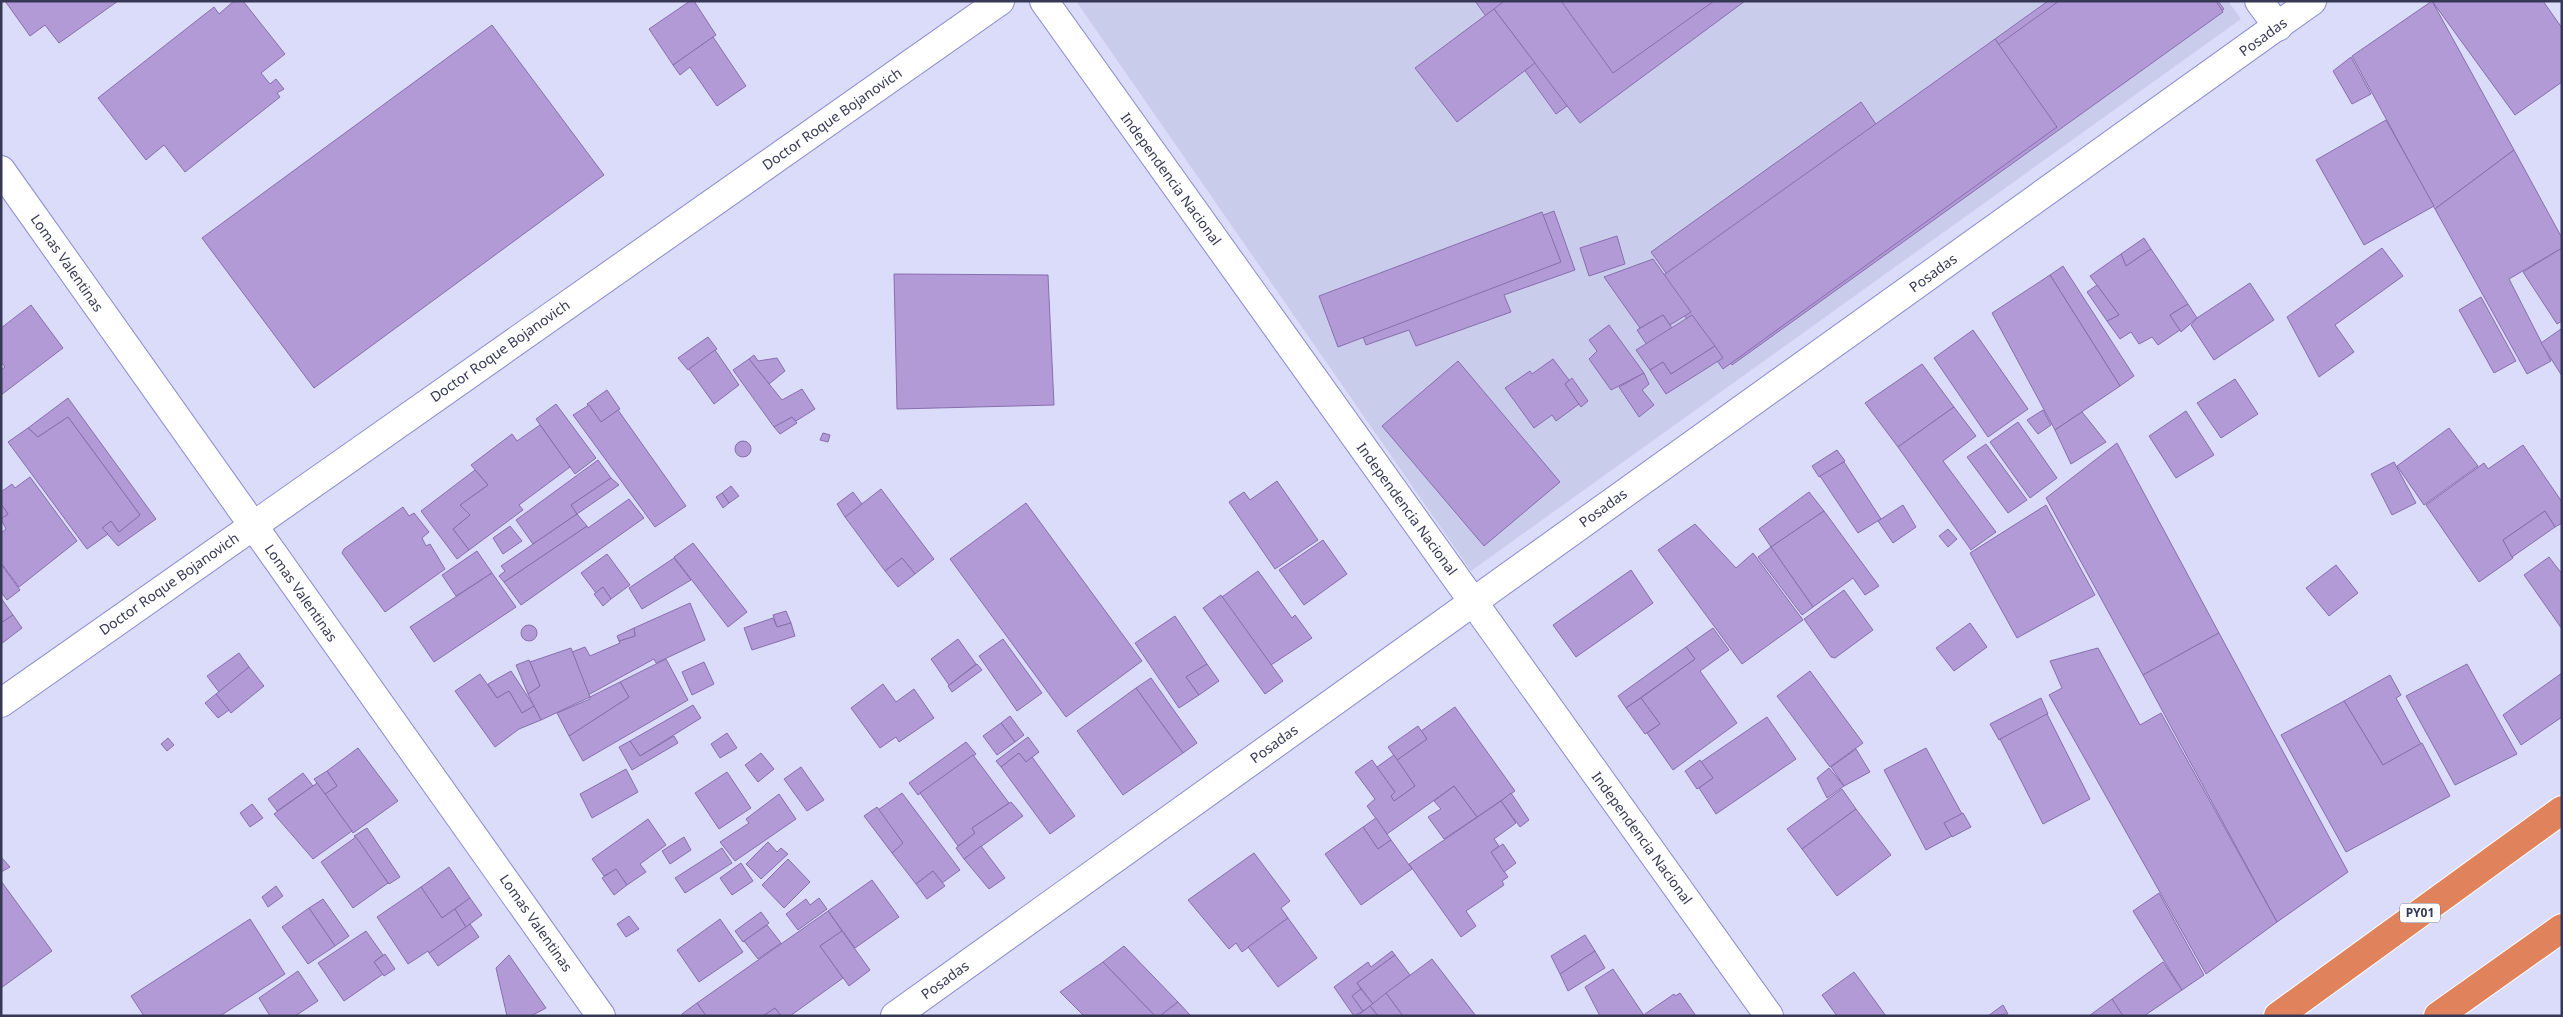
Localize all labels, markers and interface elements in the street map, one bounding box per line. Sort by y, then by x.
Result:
street label: Posadas [2235,13,2291,60]
street label: Doctor Roque Bojanovich [758,63,905,174]
street label: Independencia Nacional [1117,109,1226,249]
street label: Lomas Valentinas [27,210,108,316]
street label: Posadas [1905,249,1961,296]
street label: Doctor Roque Bojanovich [426,295,573,406]
street label: Independencia Nacional [1353,439,1462,579]
street label: Posadas [1575,484,1631,531]
street label: Doctor Roque Bojanovich [95,528,242,639]
street label: Lomas Valentinas [261,540,342,646]
street label: Posadas [1246,720,1302,767]
street label: Independencia Nacional [1588,768,1697,908]
street label: Lomas Valentinas [496,870,577,976]
road number: PY01 [2400,904,2440,922]
street label: Posadas [917,956,973,1003]

